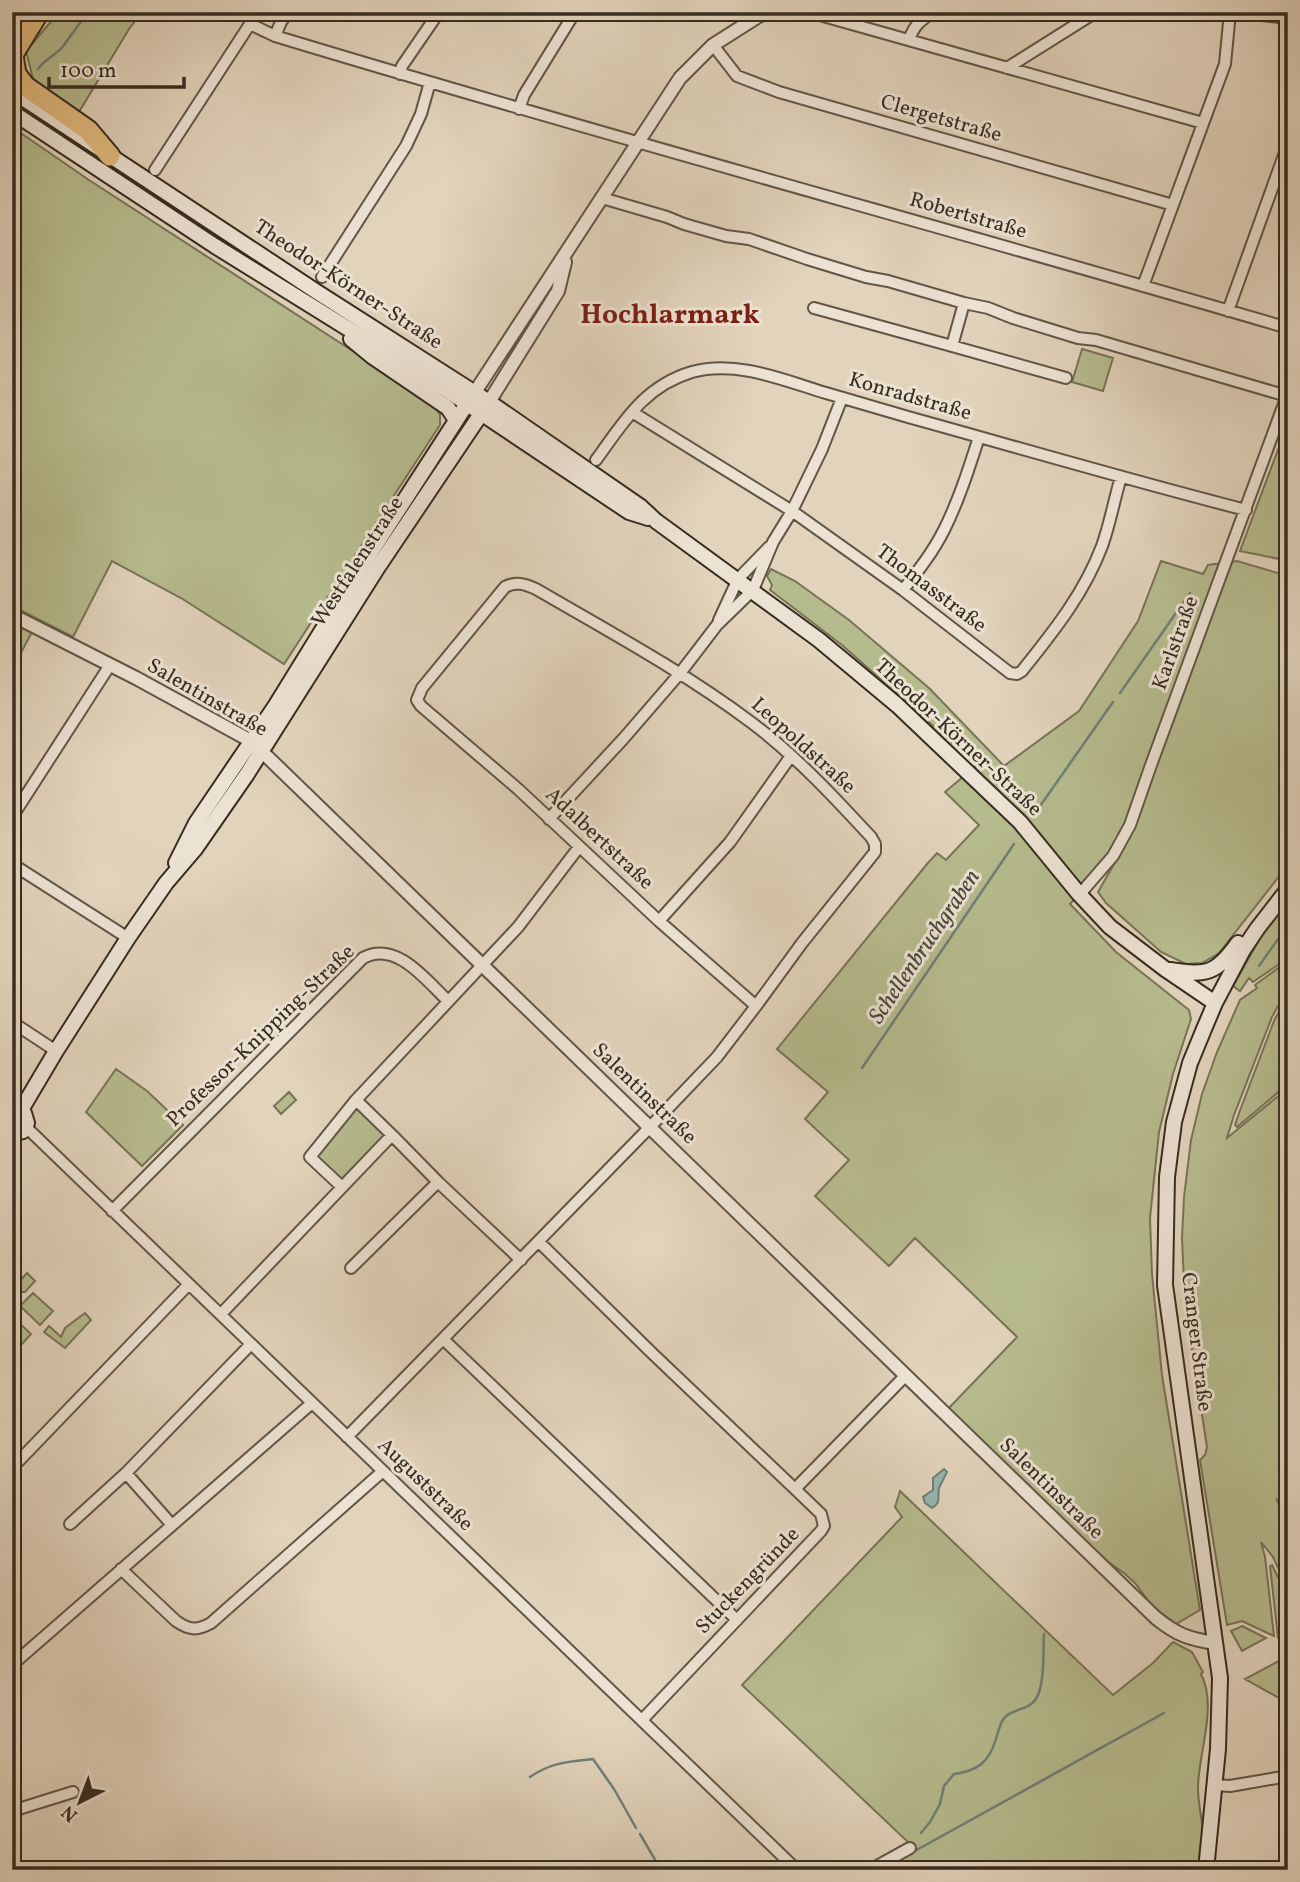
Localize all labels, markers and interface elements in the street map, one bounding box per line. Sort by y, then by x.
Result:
scale bar [49,46,184,90]
text: 100 m [60,57,117,86]
street label: Clergetstraße [877,88,1005,150]
street label: Robertstraße [906,185,1030,247]
street label: Theodor-Körner-Straße [248,213,448,357]
district label: Hochlarmark [580,296,760,335]
street label: Konradstraße [845,366,975,428]
street label: Westfalenstraße [305,491,411,633]
street label: Thomasstraße [870,538,992,640]
street label: Karlstraße [1146,592,1206,694]
street label: Salentinstraße [141,652,273,744]
street label: Theodor-Körner-Straße [868,652,1048,824]
street label: Leopoldstraße [744,691,862,801]
street label: Adalbertstraße [538,781,660,897]
water label: Schellenbruchgraben [861,863,989,1031]
street label: Professor-Knipping-Straße [160,938,362,1134]
street label: Salentinstraße [585,1037,703,1151]
street label: Cranger Straße [1173,1271,1219,1413]
street label: Auguststraße [371,1432,479,1538]
street label: Salentinstraße [992,1432,1110,1546]
street label: Stuckengründe [689,1521,807,1641]
north arrow [46,1766,116,1836]
text: N [56,1799,84,1827]

